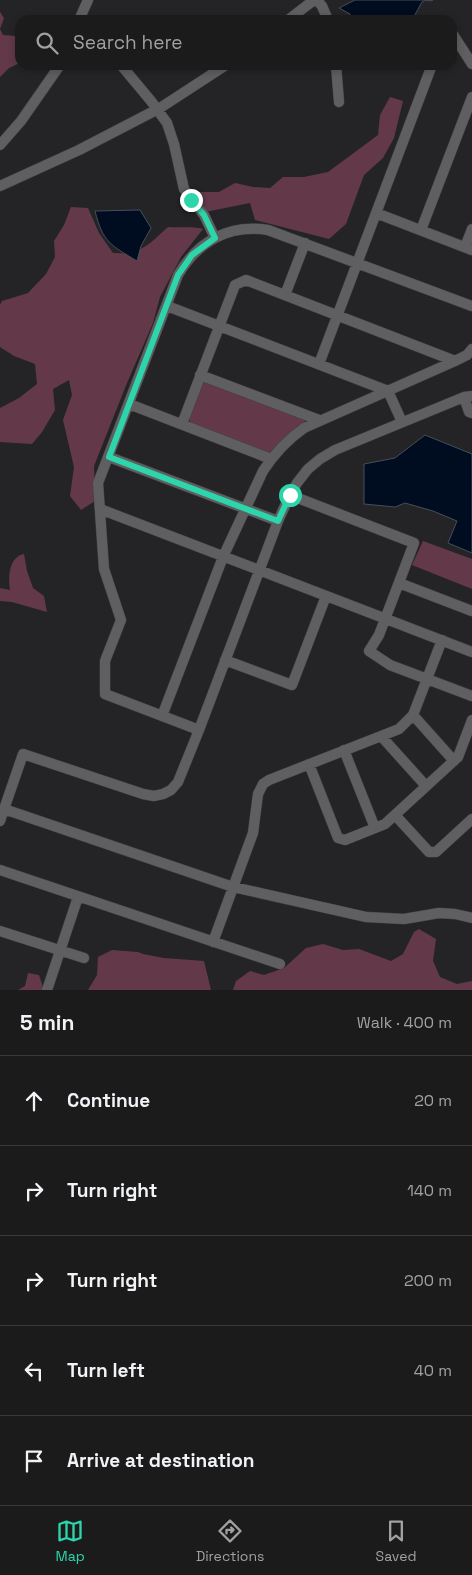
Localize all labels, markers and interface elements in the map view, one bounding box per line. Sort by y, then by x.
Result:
search box [15,15,457,70]
icon: search [33,29,61,57]
text: Search here [73,30,183,55]
route end [180,189,203,212]
route start [279,484,302,507]
text: 5 min [20,1009,74,1036]
text: Walk · 400 m [357,1012,452,1033]
icon: ahead [20,1087,48,1115]
text: Continue [67,1088,150,1113]
text: 20 m [414,1090,452,1111]
icon: right [20,1177,48,1205]
text: Turn right [67,1178,157,1203]
text: 140 m [407,1180,452,1201]
icon: right [20,1267,48,1295]
text: Turn right [67,1268,157,1293]
text: 200 m [404,1270,452,1291]
icon: left [20,1357,48,1385]
text: Turn left [67,1358,145,1383]
text: 40 m [414,1360,452,1381]
icon: arrive [20,1447,48,1475]
text: Arrive at destination [67,1448,255,1473]
tab: Map [56,1517,85,1565]
tab: Directions [196,1517,264,1565]
tab: Saved [376,1517,416,1565]

